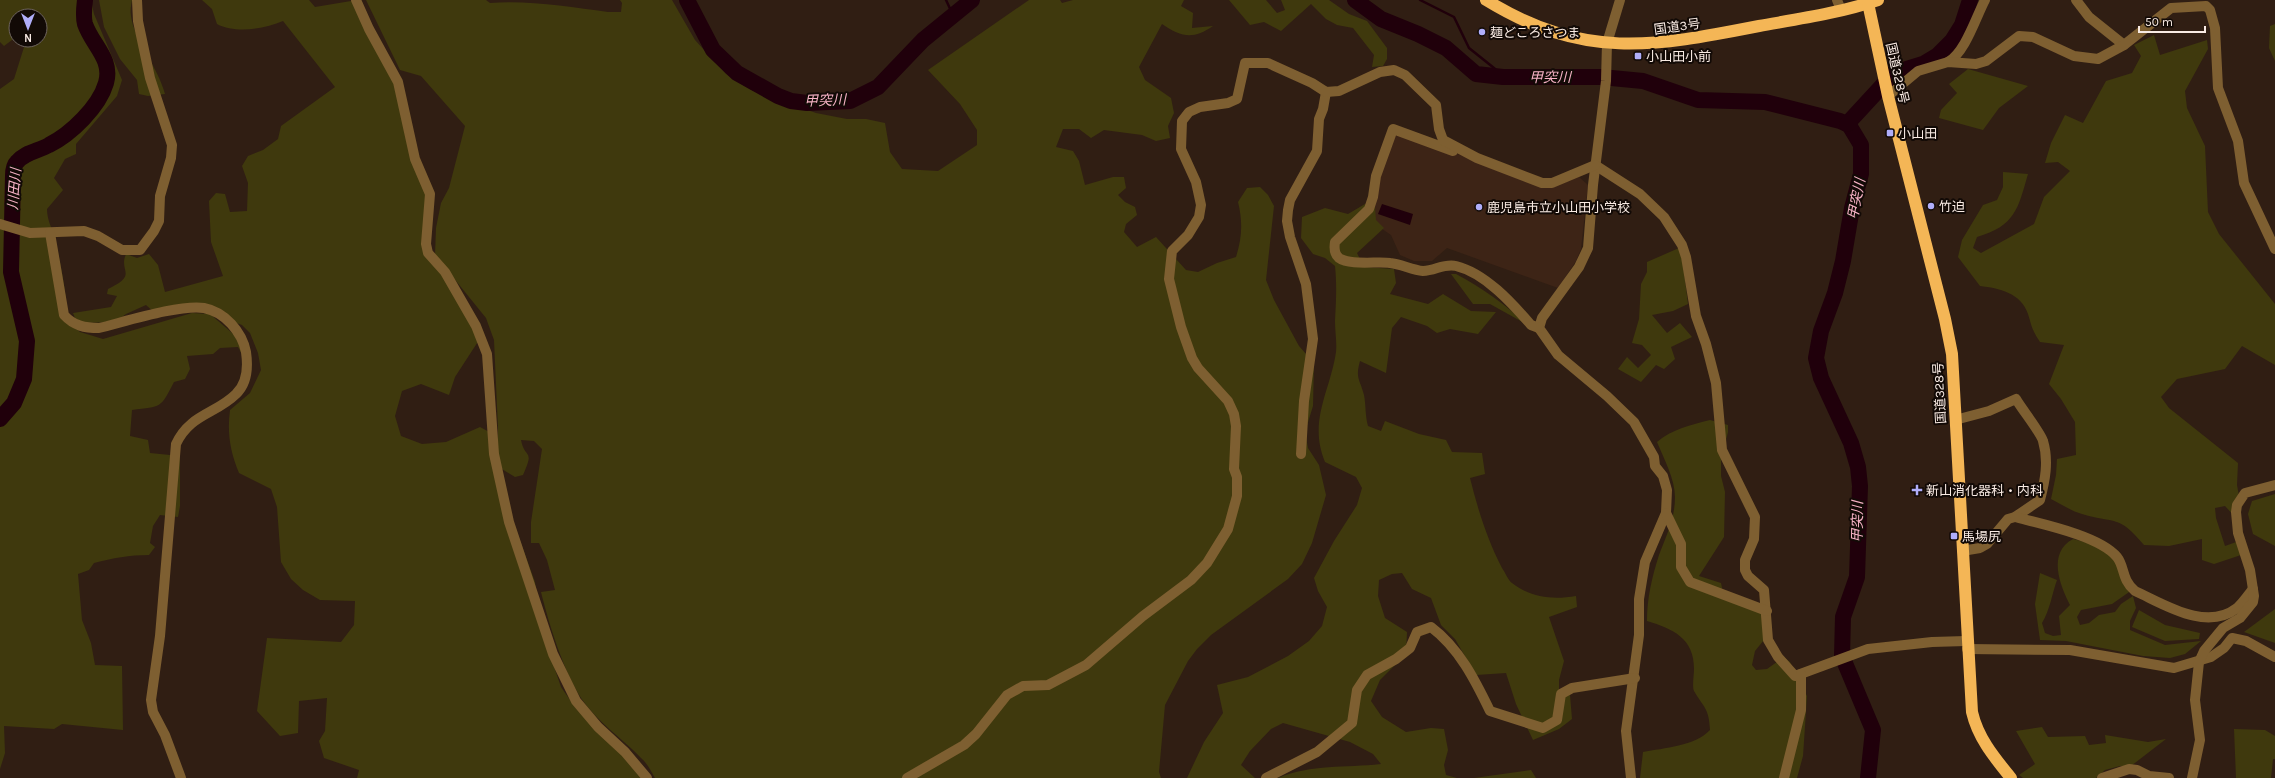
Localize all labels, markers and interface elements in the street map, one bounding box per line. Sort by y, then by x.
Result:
north arrow [8,8,48,48]
scale bar [2139,8,2205,34]
text: 50 m [2145,15,2173,29]
street label: 国道3号 [1653,16,1701,37]
place label: 麺どころさつま [1490,25,1581,40]
marker: 麺どころさつま [1477,27,1487,37]
text: N [24,31,32,44]
street label: 国道328号 [1883,41,1912,105]
place label: 小山田小前 [1646,49,1711,64]
marker: 小山田小前 [1633,51,1643,61]
water label: 甲突川 [1529,69,1573,86]
water label: 甲突川 [804,91,848,110]
place label: 小山田 [1898,126,1937,141]
marker: 小山田 [1885,128,1895,138]
water label: 川田川 [4,165,25,211]
water label: 甲突川 [1844,175,1869,221]
place label: 竹迫 [1939,199,1965,214]
place label: 鹿児島市立小山田小学校 [1487,200,1630,215]
marker: 竹迫 [1926,201,1936,211]
marker: 鹿児島市立小山田小学校 [1474,202,1484,212]
street label: 国道328号 [1930,362,1949,424]
place label: 新山消化器科・内科 [1926,483,2043,498]
marker: 新山消化器科・内科 [1911,484,1923,496]
water label: 甲突川 [1849,499,1866,543]
place label: 馬場尻 [1962,529,2001,544]
marker: 馬場尻 [1949,531,1959,541]

